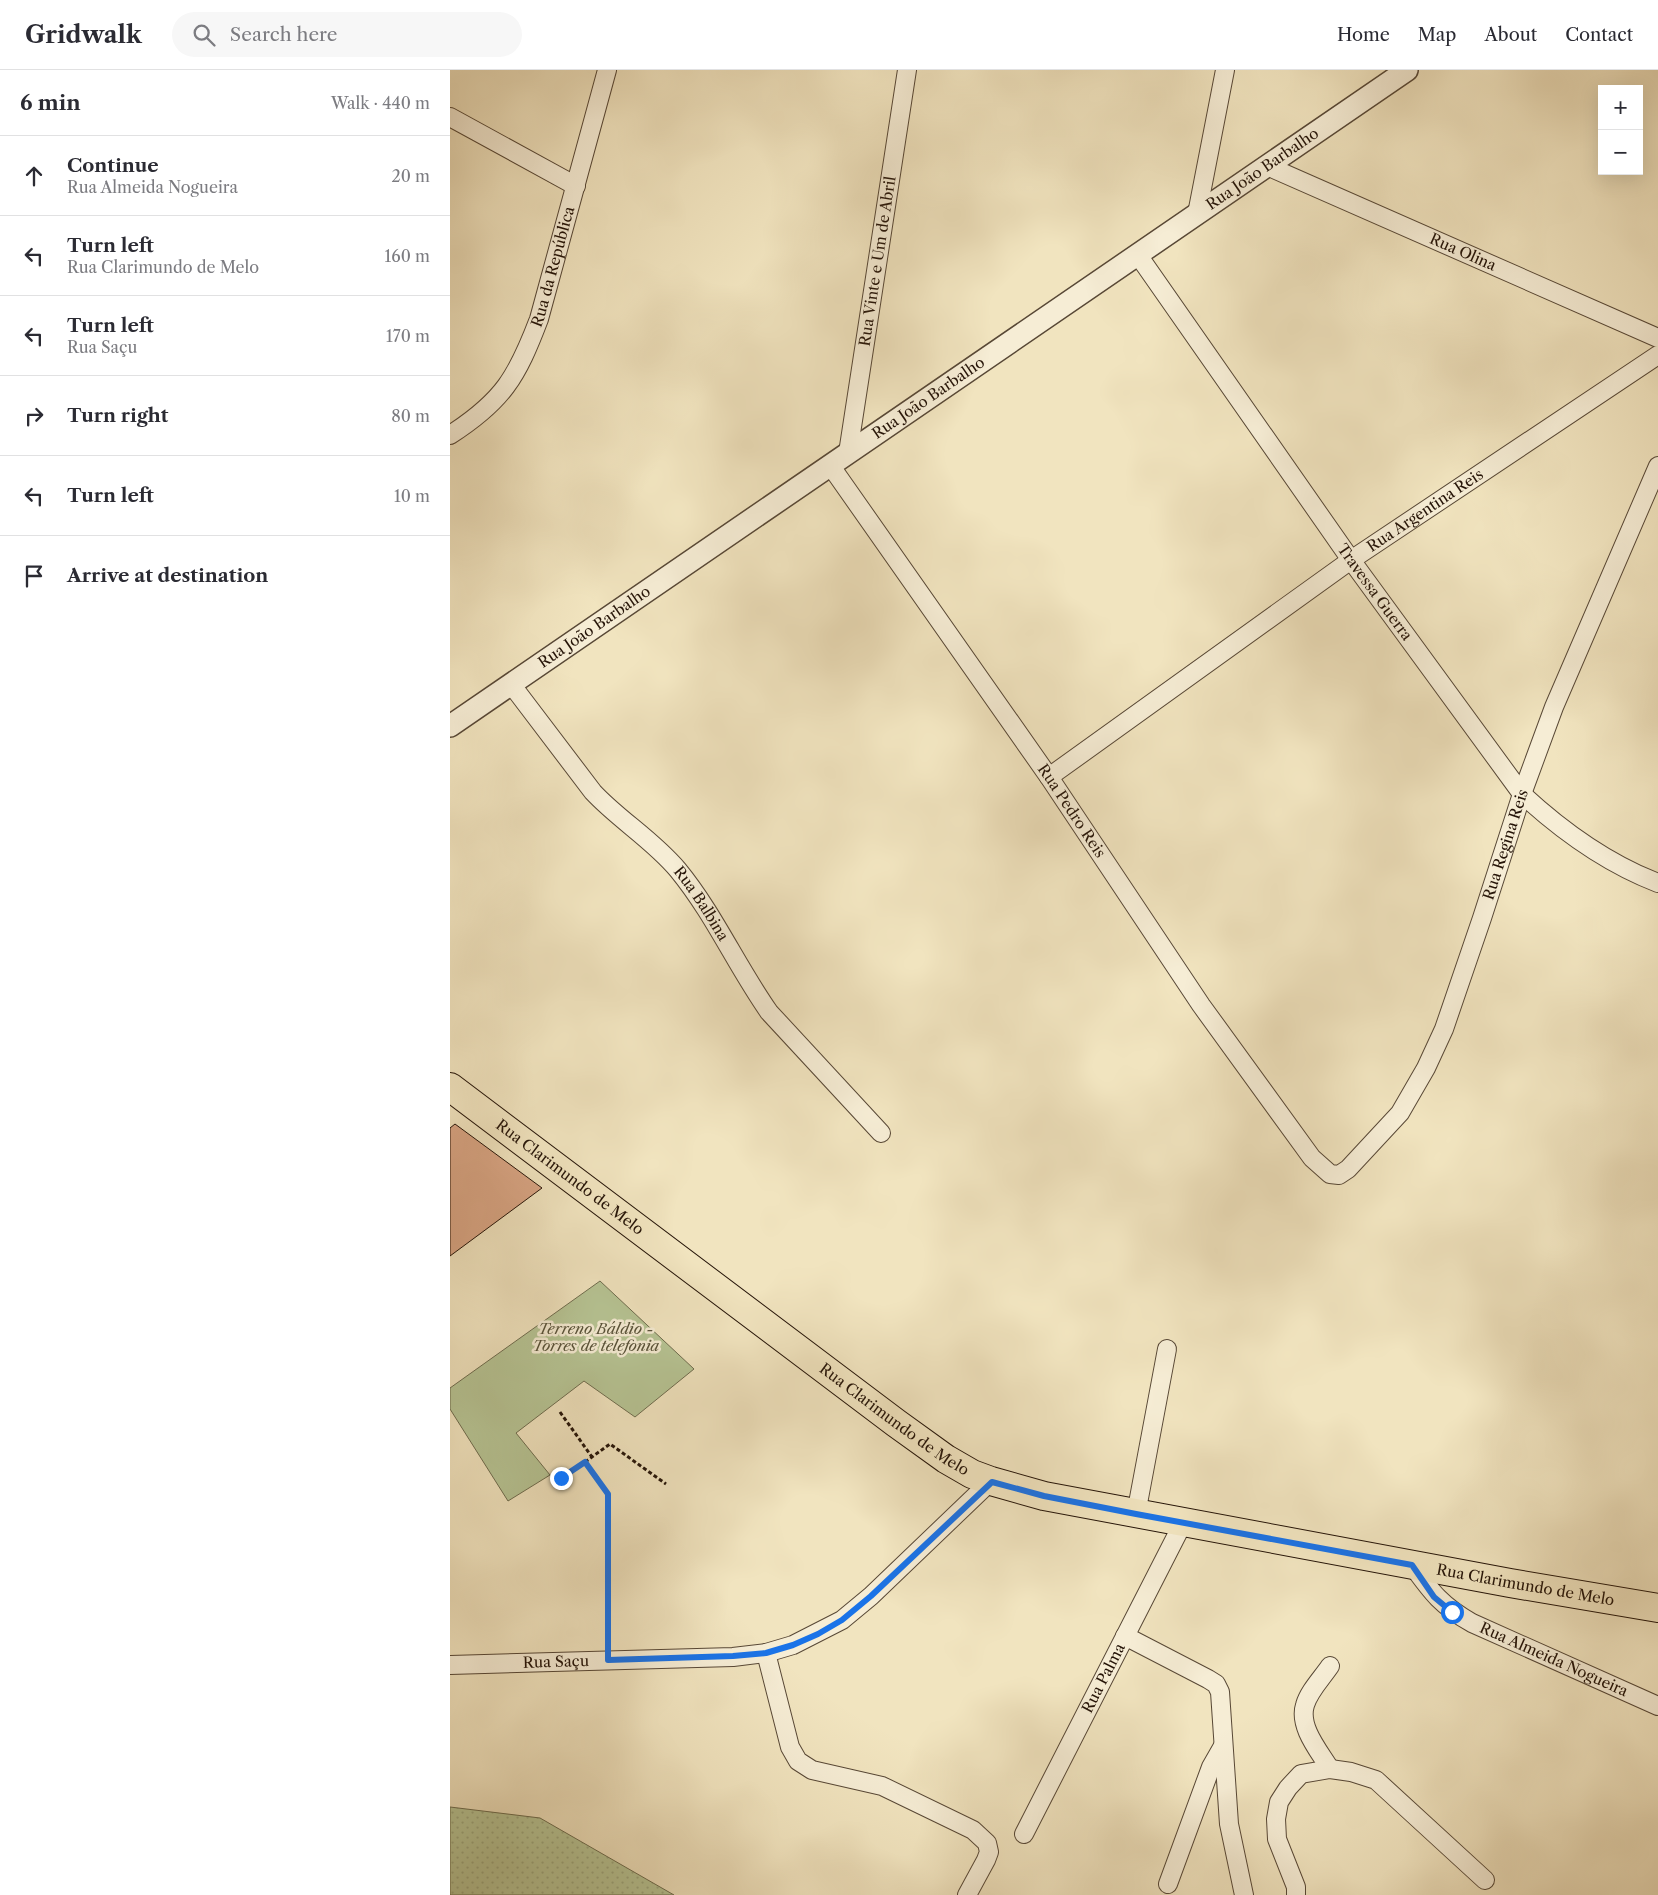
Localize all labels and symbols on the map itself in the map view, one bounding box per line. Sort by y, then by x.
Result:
street label: Rua João Barbalho [1202,123,1322,214]
street label: Rua Vinte e Um de Abril [855,174,900,348]
street label: Rua da República [527,204,578,330]
street label: Rua Olina [1427,229,1499,275]
street label: Rua João Barbalho [868,352,988,443]
street label: Rua Argentina Reis [1363,464,1487,556]
street label: Travessa Guerra [1334,540,1417,644]
street label: Rua João Barbalho [534,581,654,672]
street label: Rua Pedro Reis [1034,760,1110,861]
street label: Rua Regina Reis [1478,786,1532,902]
street label: Rua Balbina [670,862,733,944]
street label: Rua Clarimundo de Melo [492,1115,648,1239]
park label: Terreno Báldio - Torres de telefonia [533,1319,659,1355]
street label: Rua Clarimundo de Melo [816,1359,973,1479]
route end [550,1467,573,1490]
street label: Rua Clarimundo de Melo [1435,1559,1616,1609]
route start [1441,1601,1464,1624]
street label: Rua Almeida Nogueira [1477,1618,1631,1700]
street label: Rua Palma [1077,1640,1129,1716]
street label: Rua Saçu [523,1651,589,1672]

